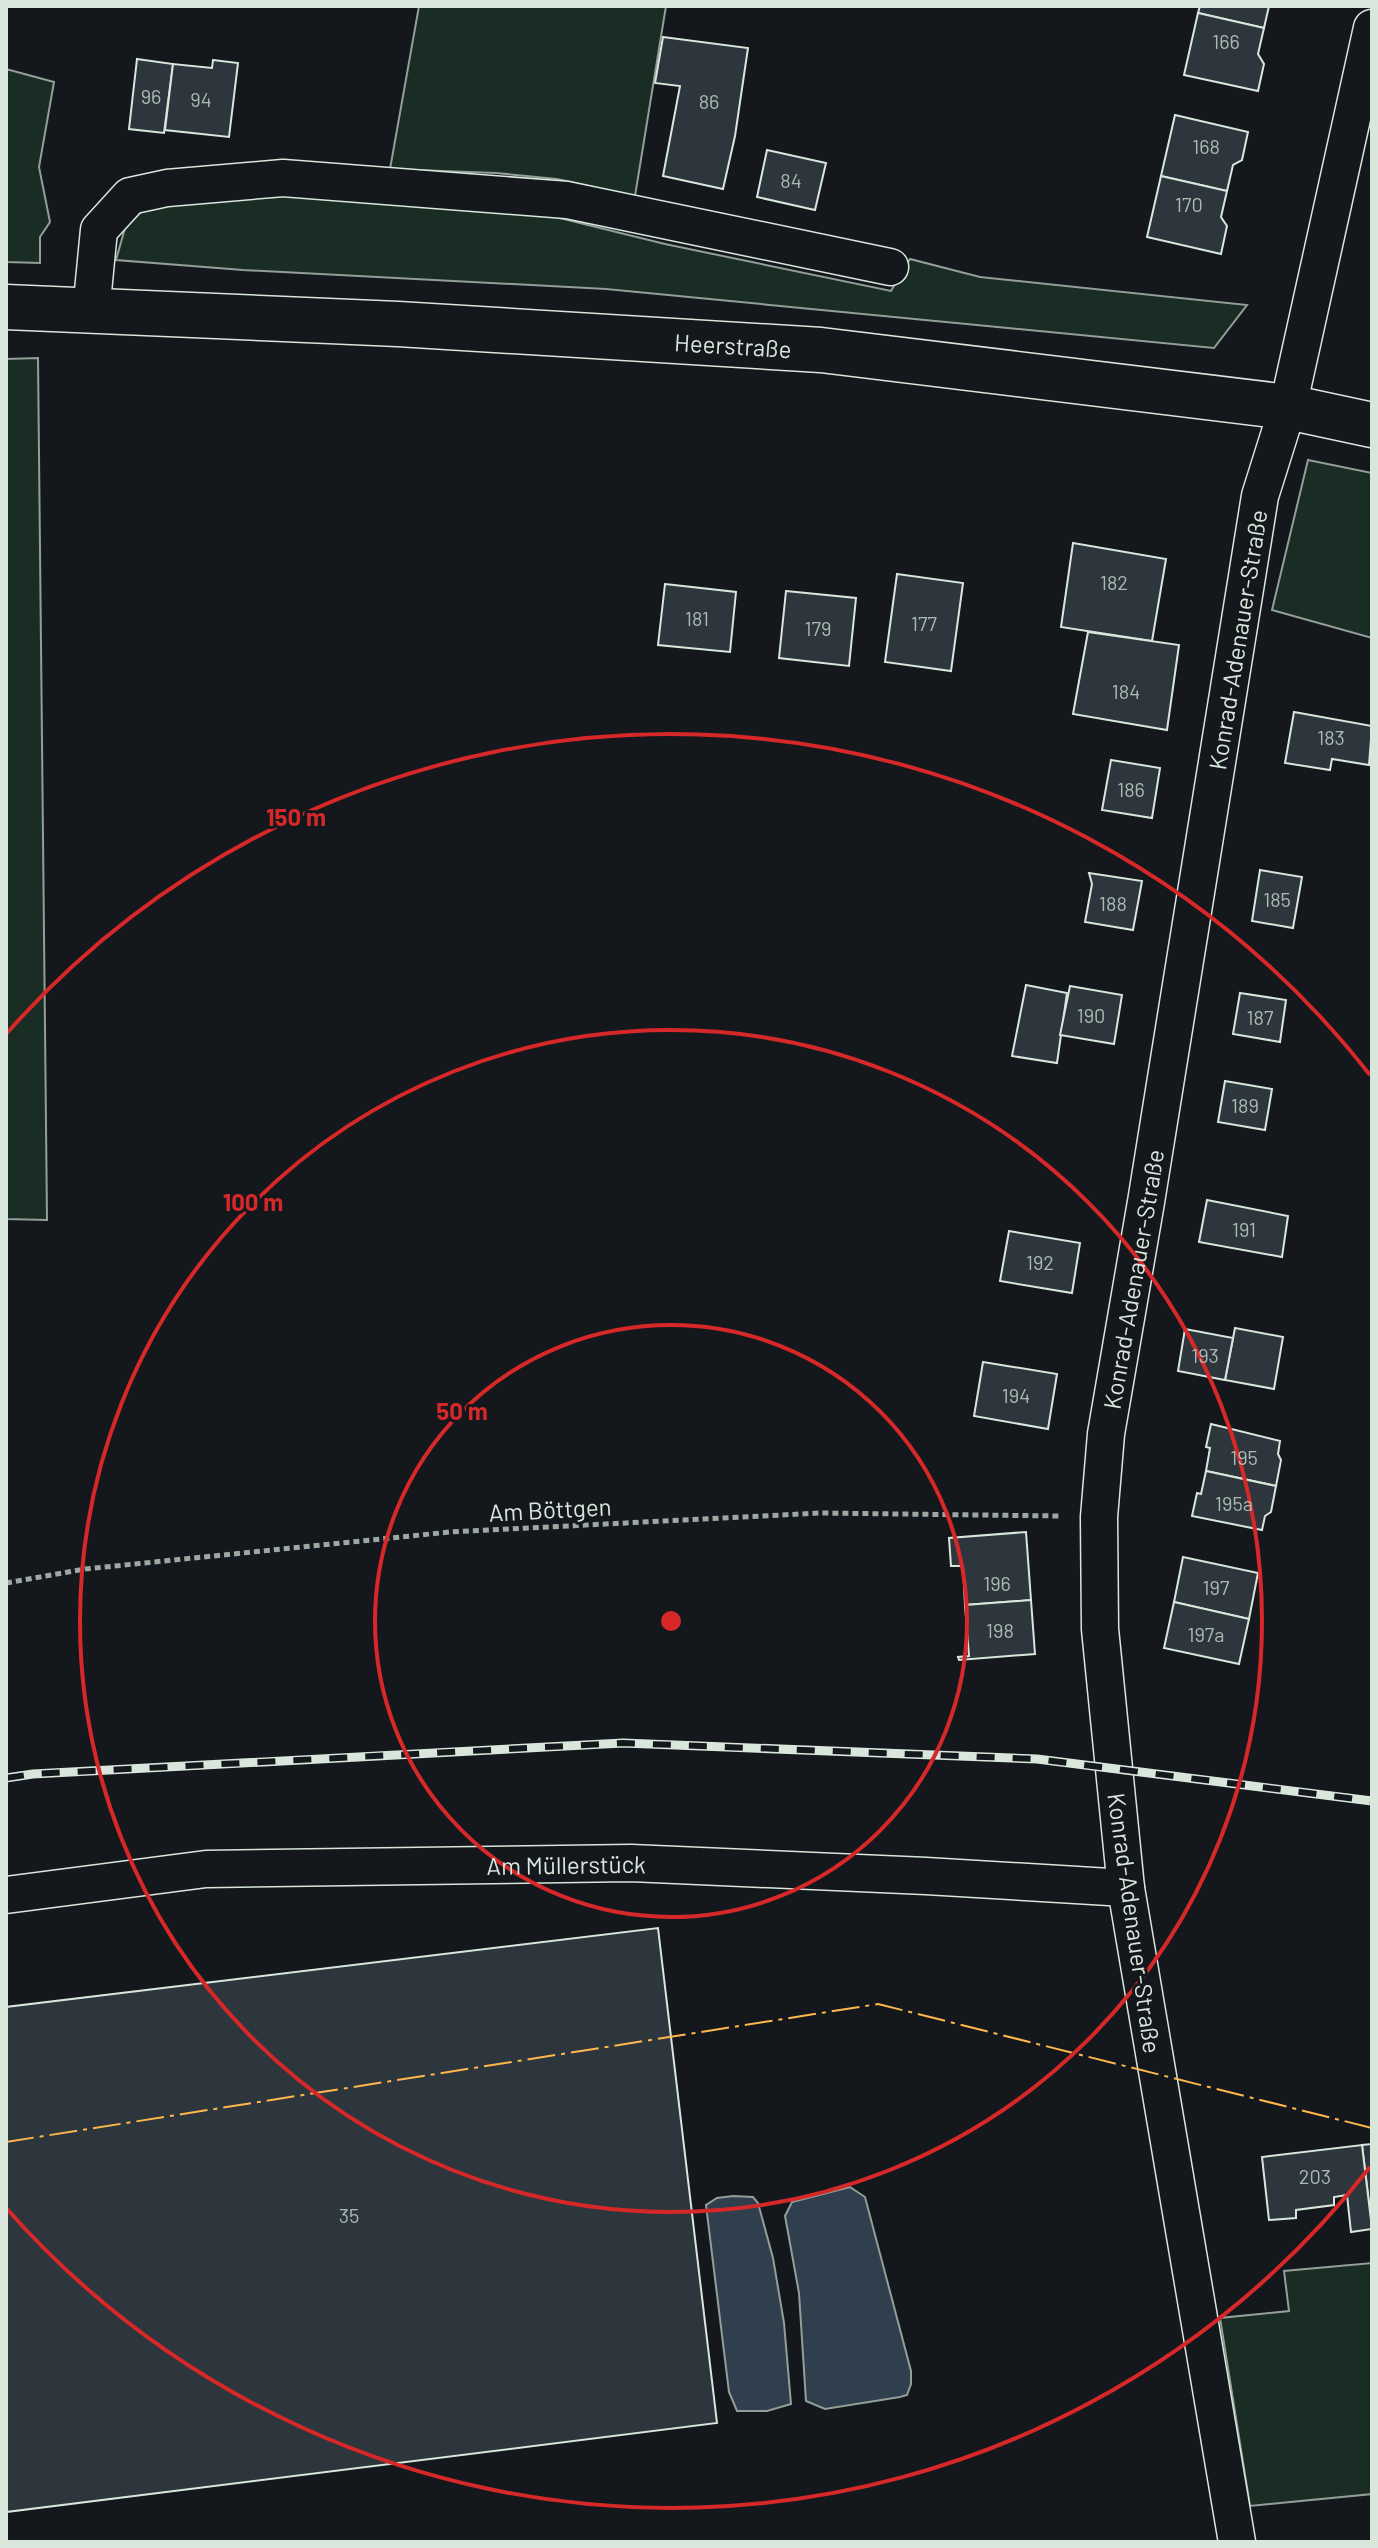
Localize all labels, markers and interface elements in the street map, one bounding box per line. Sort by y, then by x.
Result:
house number: 166 [1212,29,1240,53]
house number: 96 [141,84,161,108]
house number: 94 [190,87,212,111]
house number: 86 [699,89,719,113]
house number: 168 [1192,134,1220,158]
house number: 84 [780,168,802,192]
house number: 170 [1175,192,1203,216]
street label: Heerstraße [674,327,792,363]
street label: Konrad-Adenauer-Straße [1202,508,1272,772]
house number: 182 [1100,570,1128,594]
house number: 181 [685,606,709,630]
house number: 177 [911,611,937,635]
house number: 179 [805,616,831,640]
house number: 184 [1112,679,1140,703]
house number: 183 [1317,725,1345,749]
house number: 186 [1117,777,1145,801]
text: 150 m [266,802,326,831]
house number: 185 [1263,887,1291,911]
house number: 188 [1099,891,1127,915]
house number: 190 [1077,1003,1105,1027]
house number: 187 [1247,1005,1274,1029]
house number: 189 [1231,1093,1259,1117]
street label: Konrad-Adenauer-Straße [1096,1147,1169,1411]
text: 100 m [223,1187,283,1216]
house number: 191 [1232,1217,1256,1241]
house number: 192 [1026,1250,1054,1274]
house number: 193 [1191,1343,1219,1367]
house number: 194 [1002,1383,1030,1407]
text: 50 m [436,1396,488,1425]
house number: 195 [1230,1445,1258,1469]
street label: Am Böttgen [488,1491,612,1527]
house number: 195a [1215,1491,1253,1515]
house number: 196 [983,1571,1011,1595]
house number: 197 [1203,1575,1230,1599]
centre of rings [657,1607,685,1635]
house number: 198 [986,1618,1014,1642]
house number: 197a [1187,1622,1225,1646]
street label: Konrad-Adenauer-Straße [1102,1791,1168,2055]
street label: Am Müllerstück [486,1848,647,1880]
house number: 203 [1299,2164,1331,2188]
house number: 35 [339,2203,359,2227]

